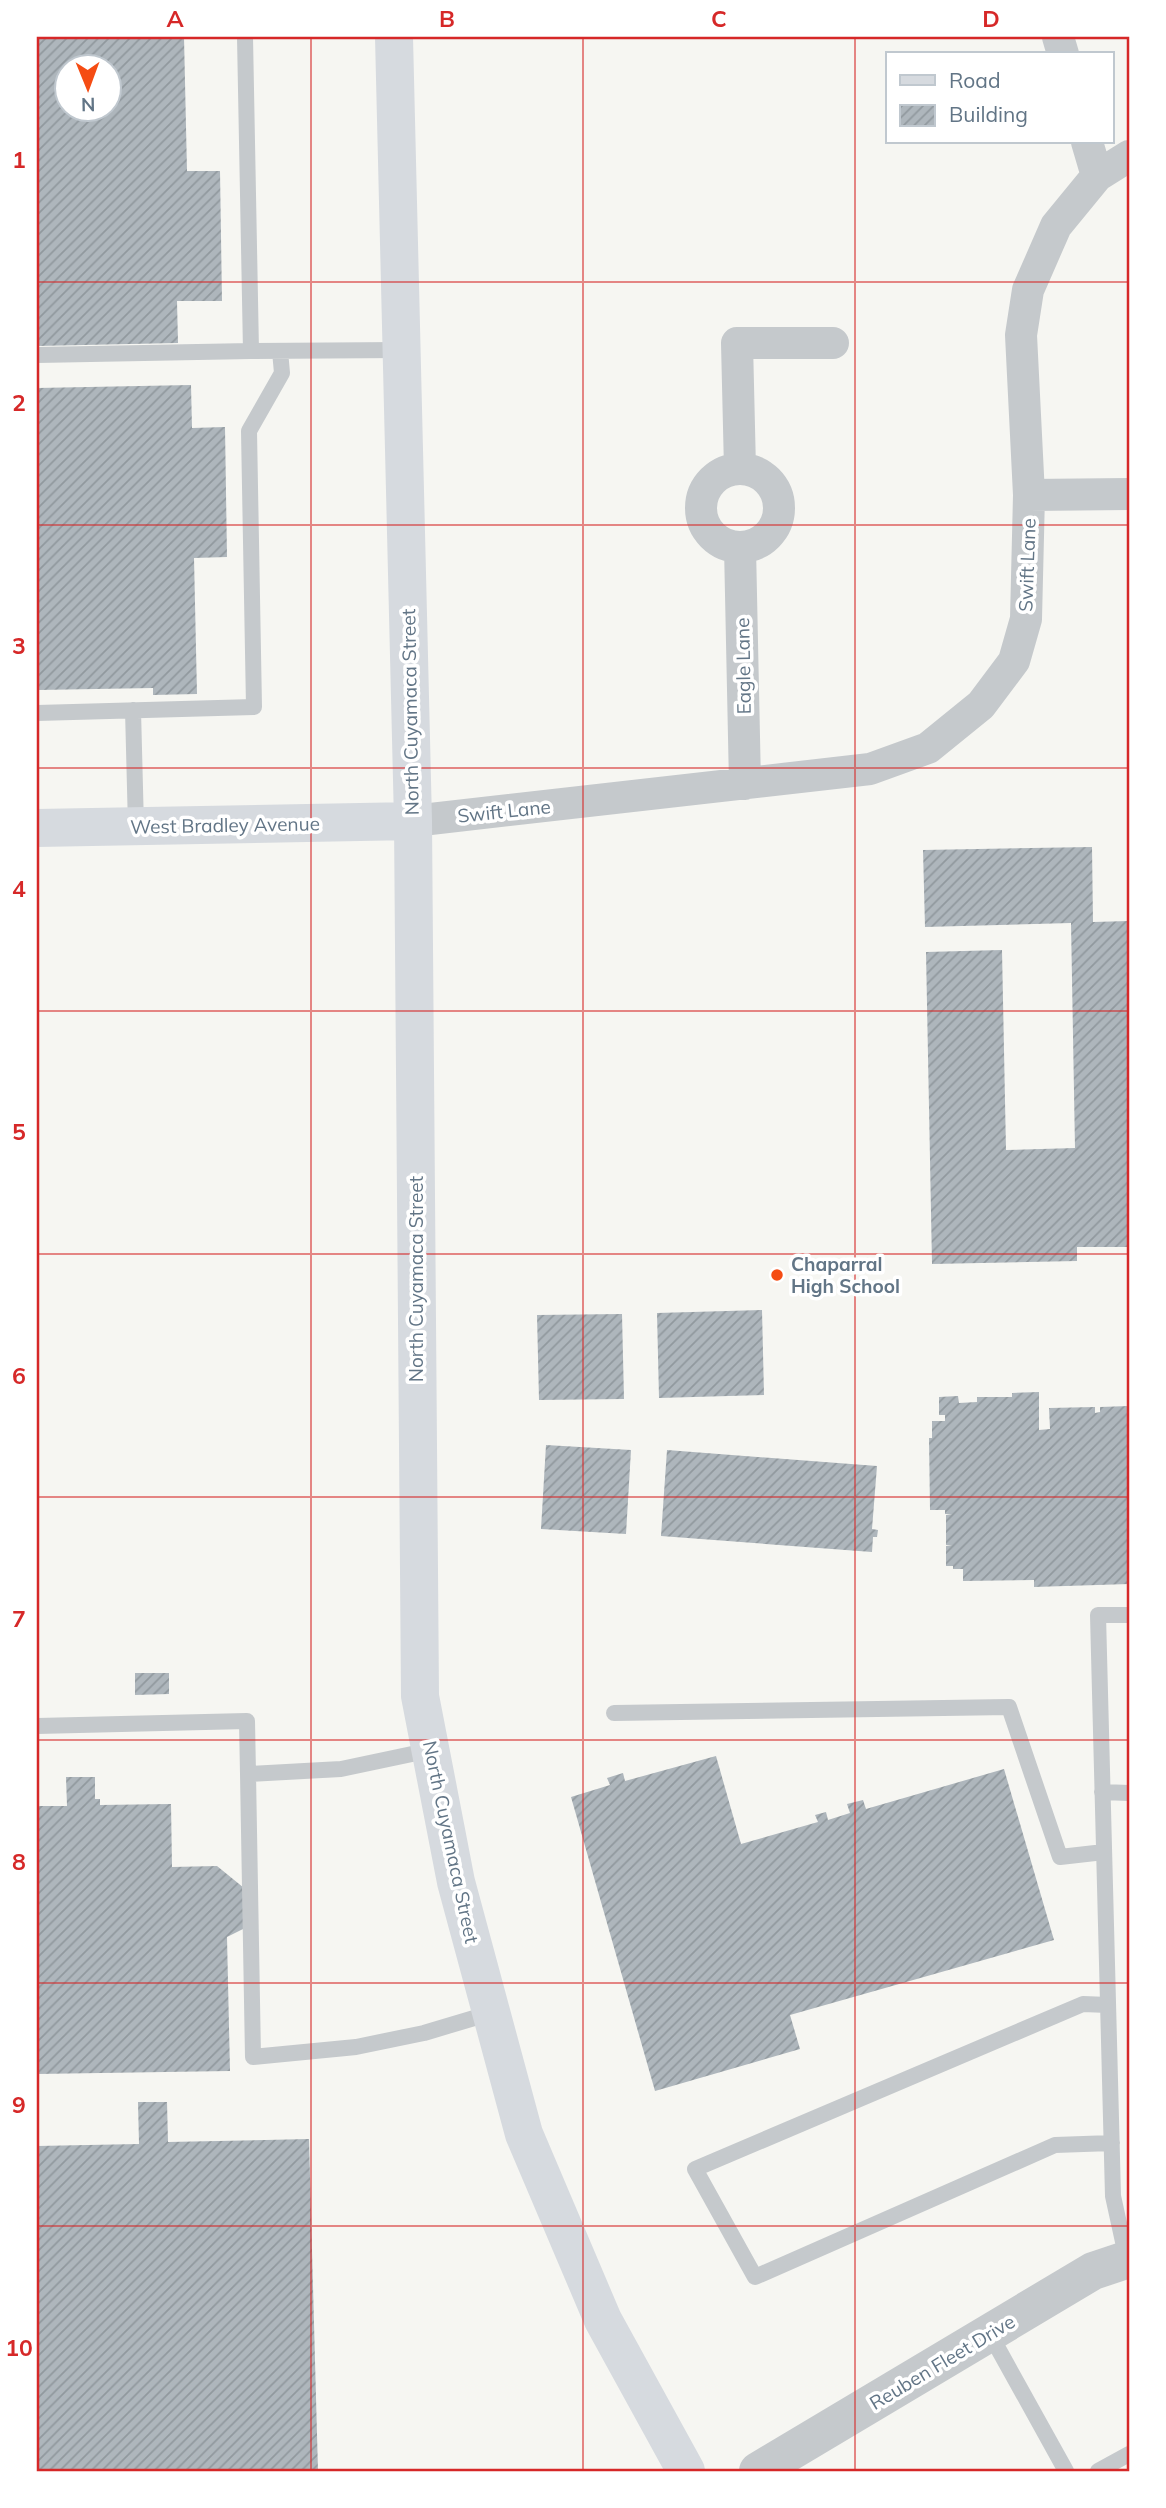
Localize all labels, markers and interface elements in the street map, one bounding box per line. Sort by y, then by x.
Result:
text: A [166,4,184,33]
text: B [439,4,455,33]
text: C [711,4,727,33]
text: D [982,4,1000,33]
north arrow [52,52,122,122]
legend [886,52,1114,144]
text: Road [949,67,1000,93]
text: N [81,93,96,117]
text: Building [949,101,1028,127]
text: 1 [12,145,26,174]
text: 2 [12,388,26,417]
street label: Swift Lane [1013,518,1041,612]
street label: North Cuyamaca Street [396,608,424,815]
street label: Eagle Lane [730,617,756,715]
text: 3 [12,631,26,660]
street label: Swift Lane [456,794,552,828]
street label: West Bradley Avenue [130,811,320,839]
text: 4 [12,874,26,903]
text: 5 [12,1117,26,1146]
street label: North Cuyamaca Street [404,1175,428,1382]
place label: Chaparral High School [791,1252,900,1298]
marker: Chaparral High School [769,1267,785,1283]
text: 6 [12,1361,26,1390]
text: 7 [12,1604,26,1633]
street label: North Cuyamaca Street [418,1738,484,1946]
text: 8 [12,1847,26,1876]
text: 9 [12,2090,26,2119]
street label: Reuben Fleet Drive [865,2309,1019,2415]
text: 10 [5,2333,33,2362]

